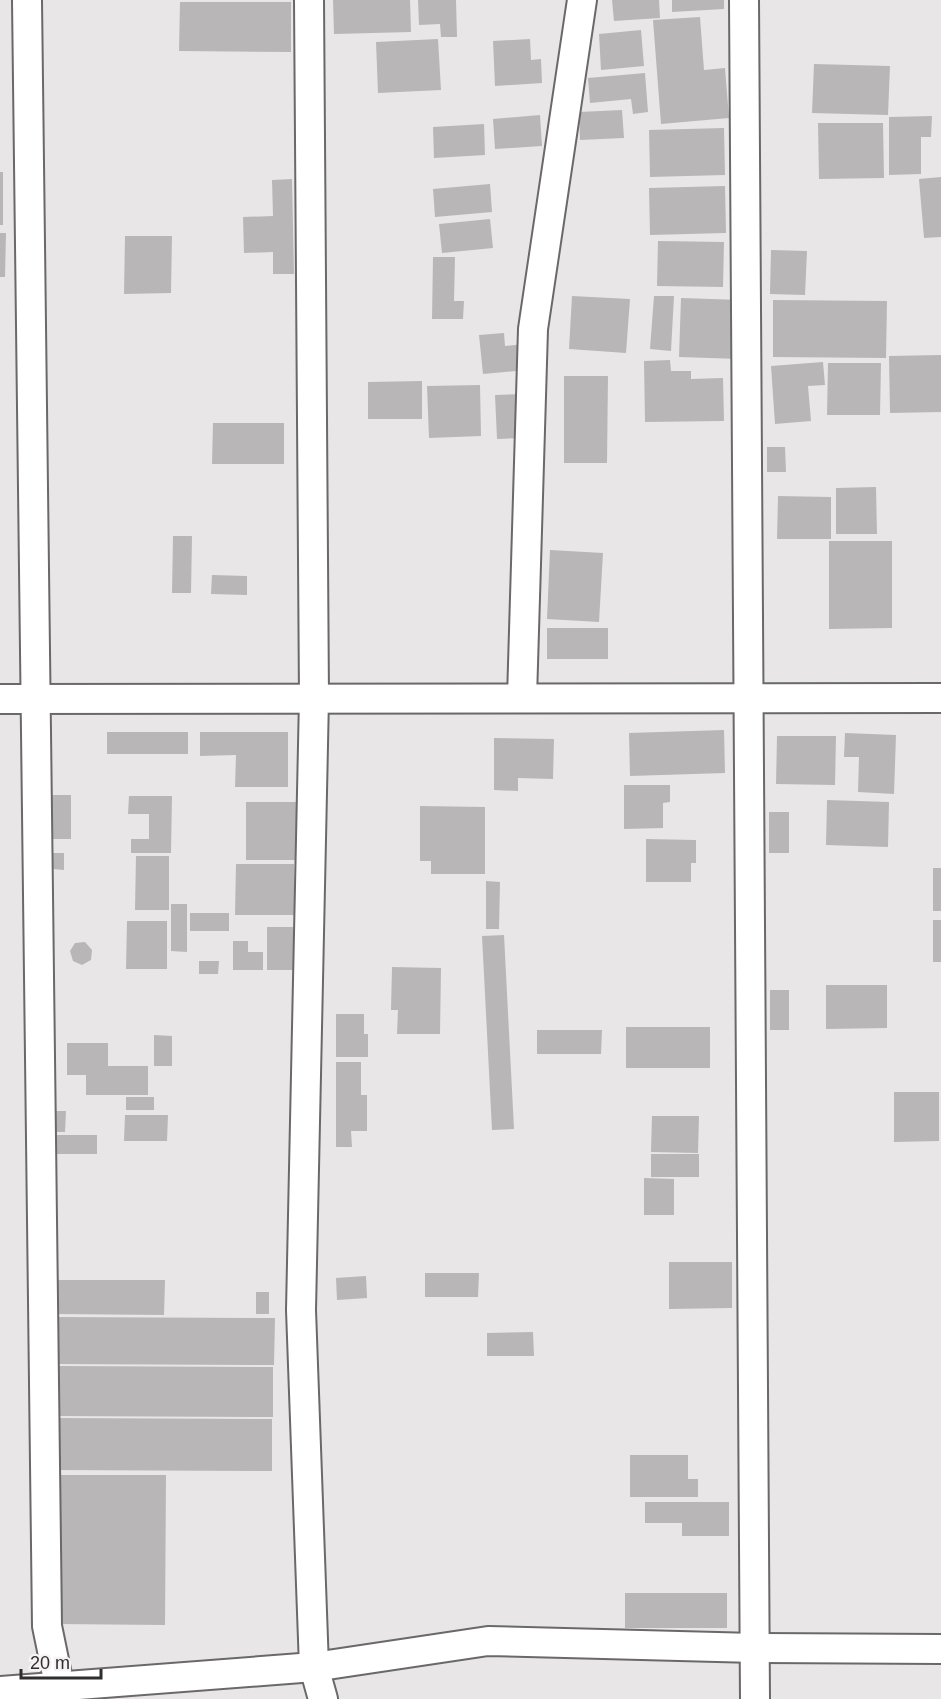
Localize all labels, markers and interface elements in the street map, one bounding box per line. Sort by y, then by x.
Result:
scale bar [21,1642,100,1680]
text: 20 m [30,1653,70,1673]

